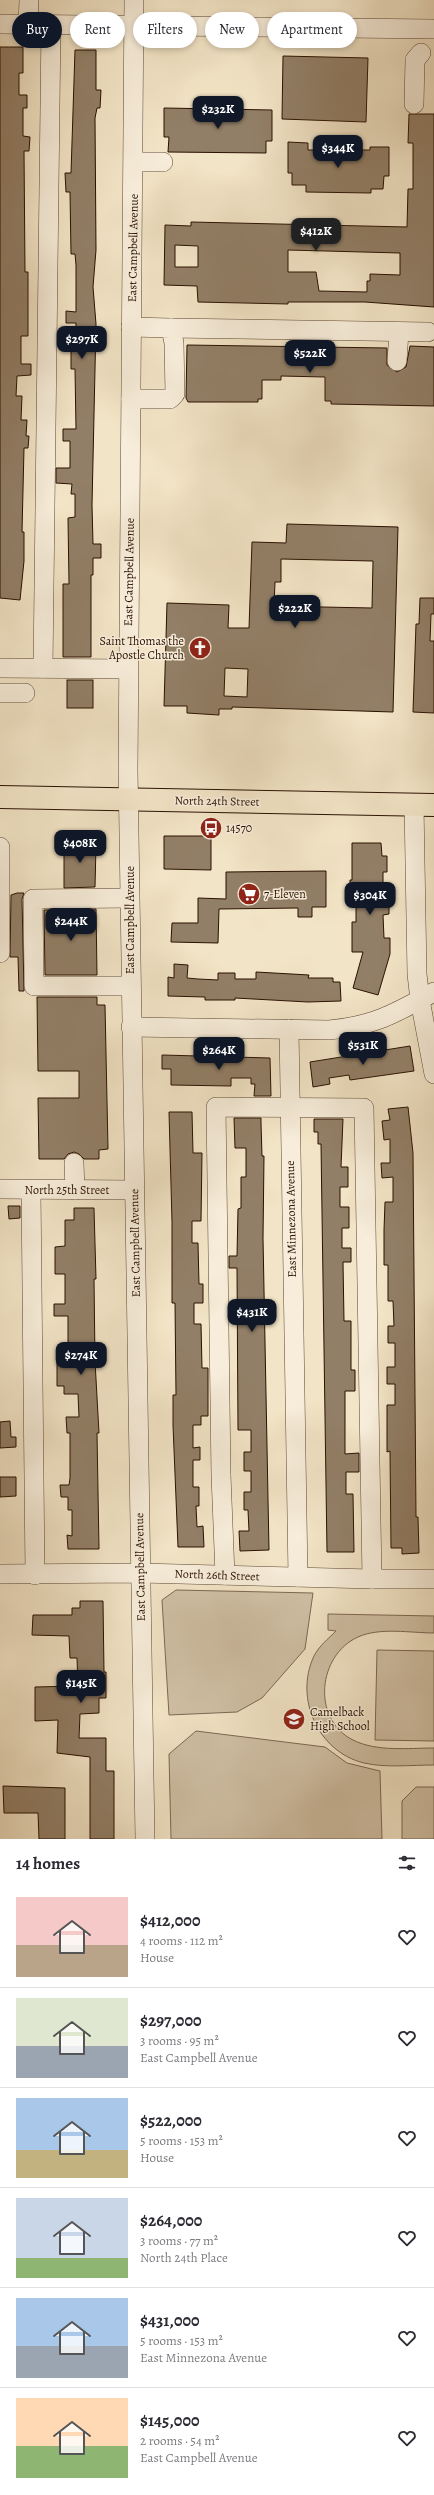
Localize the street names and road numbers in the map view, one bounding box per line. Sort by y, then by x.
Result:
street label: East Campbell Avenue [124,194,142,302]
street label: East Campbell Avenue [120,518,138,626]
street label: North 24th Street [174,792,260,810]
street label: East Campbell Avenue [122,866,138,974]
street label: East Minnezona Avenue [282,1160,300,1278]
street label: North 25th Street [25,1182,109,1198]
street label: East Campbell Avenue [126,1189,144,1297]
street label: East Campbell Avenue [131,1513,149,1621]
street label: North 26th Street [174,1566,260,1584]

